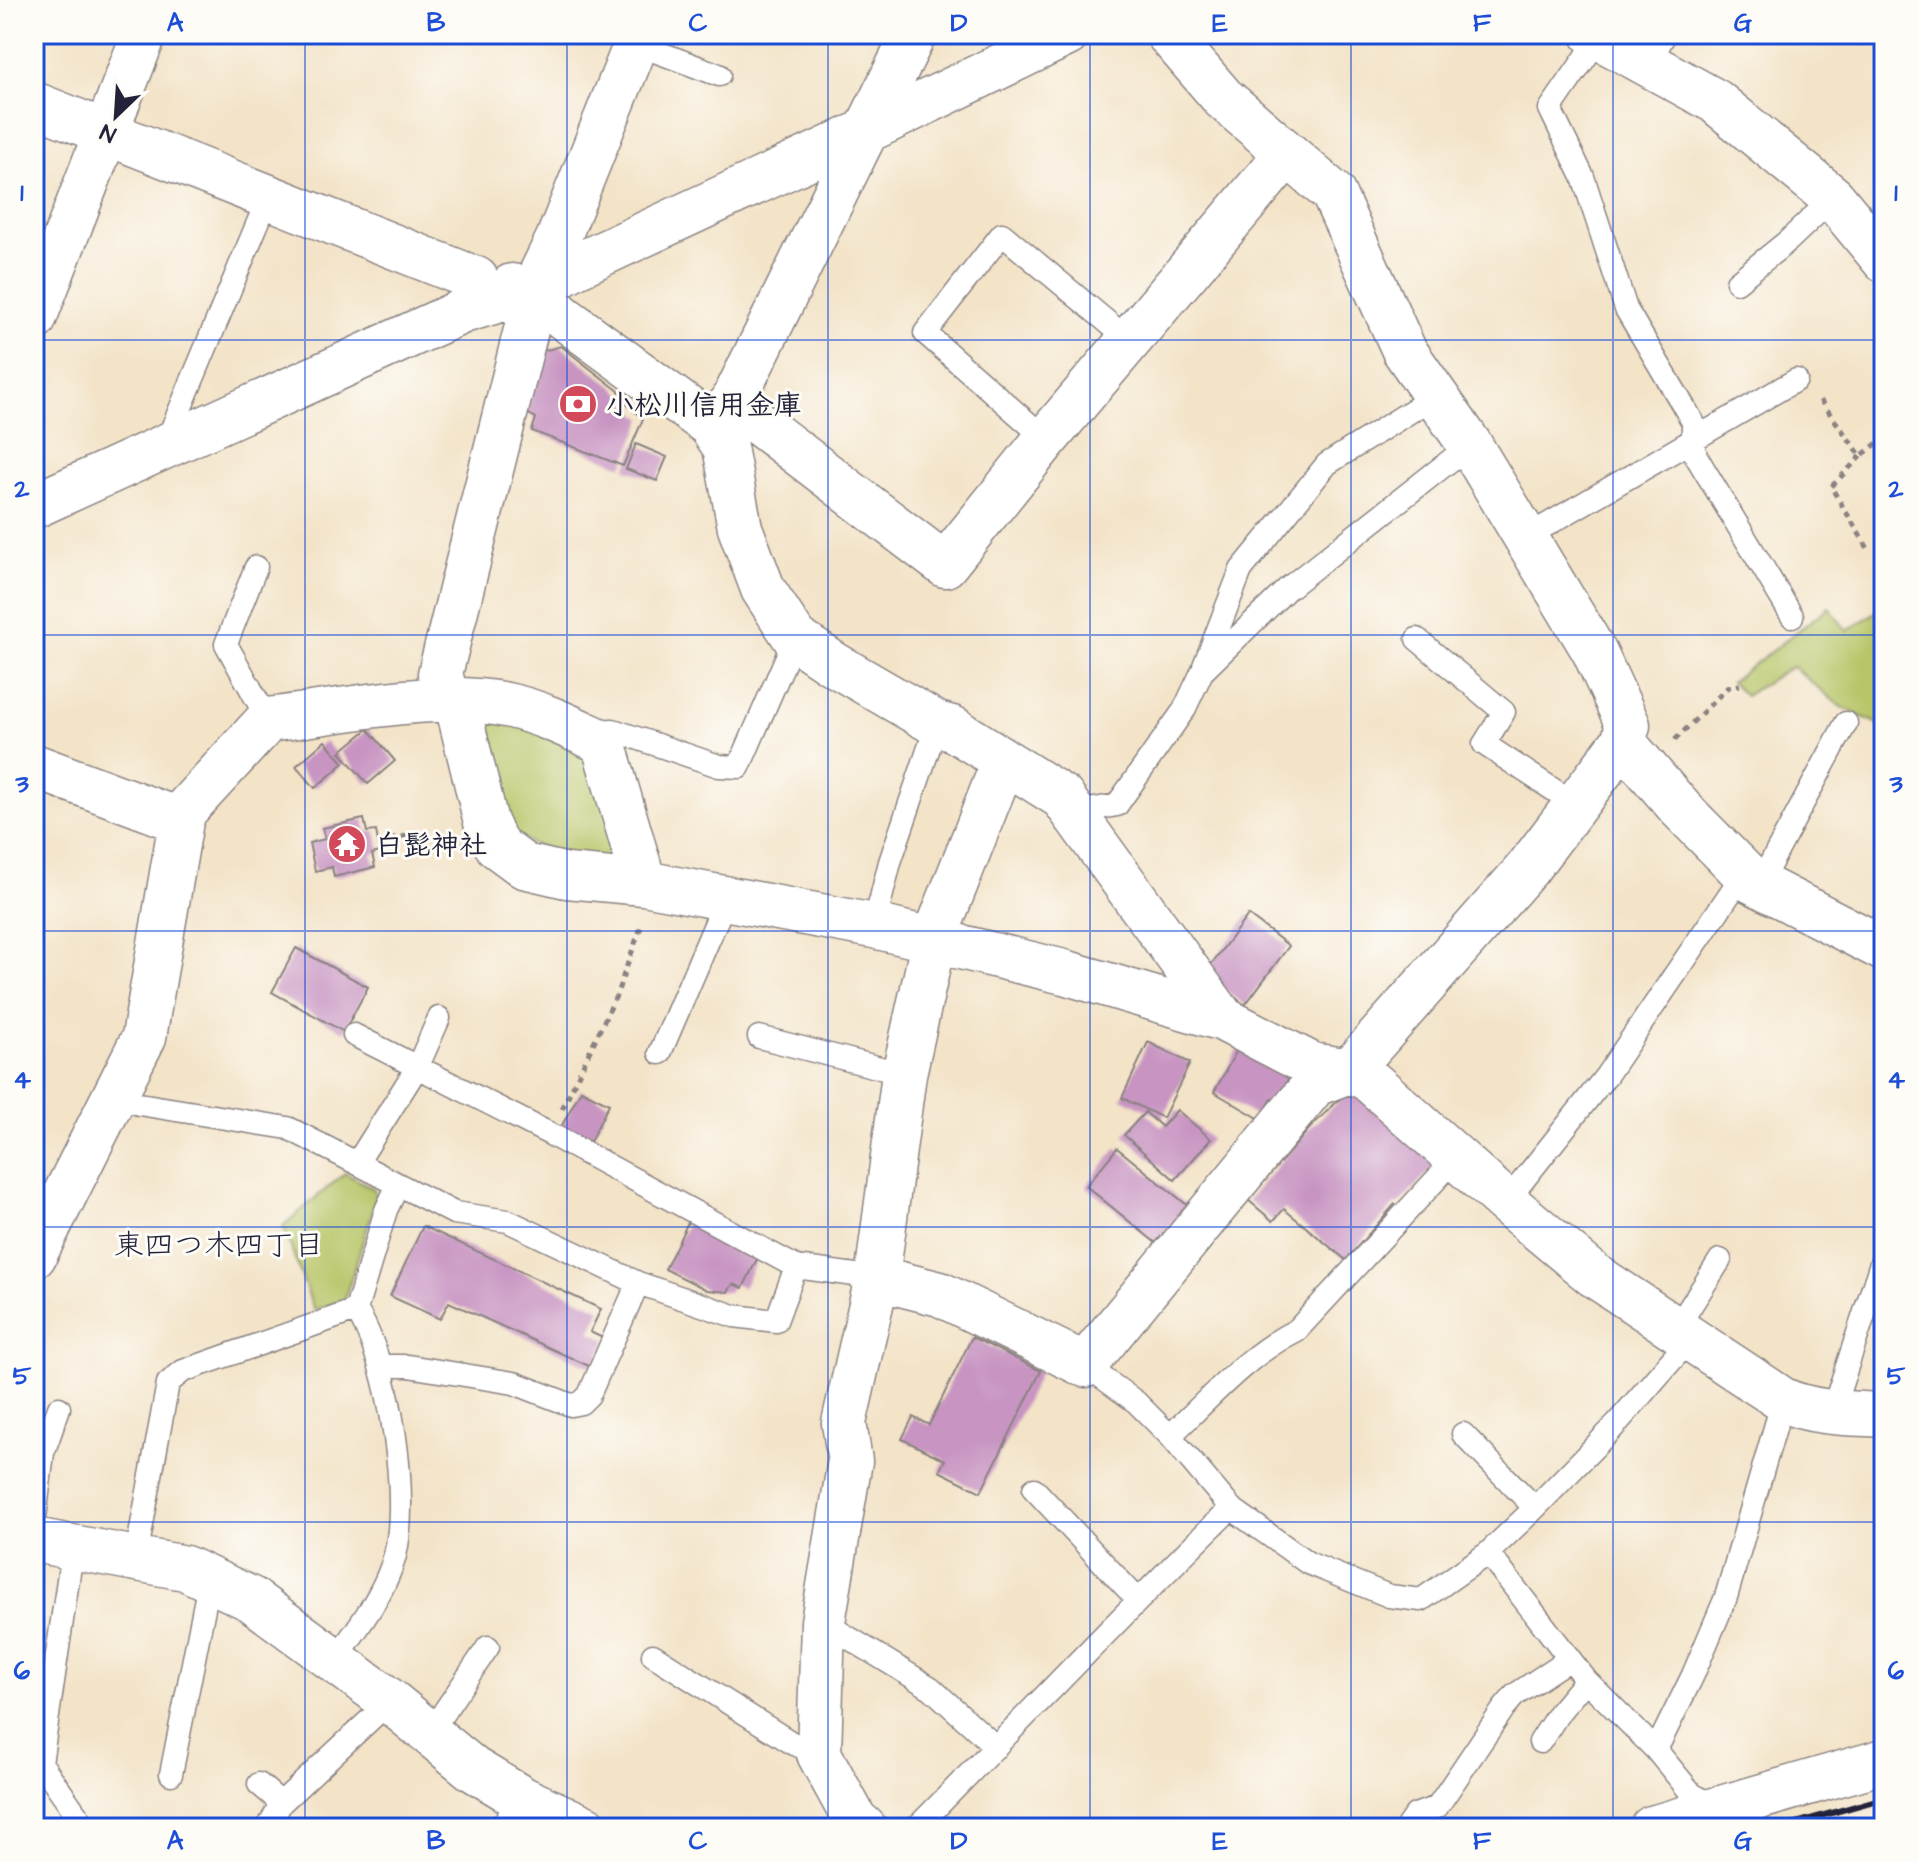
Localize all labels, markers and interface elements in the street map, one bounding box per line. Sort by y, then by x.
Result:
text: A [167,5,184,41]
text: B [427,5,446,41]
text: C [689,5,708,41]
text: D [951,5,968,41]
text: E [1212,5,1228,41]
text: F [1473,5,1492,41]
text: G [1734,5,1752,41]
north arrow [76,76,156,156]
text: N [95,116,121,150]
text: 1 [20,175,24,211]
text: 1 [1894,175,1898,211]
bank icon: 小松川信用金庫 [557,383,599,425]
place label: 小松川信用金庫 [606,386,802,425]
text: 2 [14,471,30,507]
text: 2 [1888,471,1904,507]
text: 3 [14,766,29,802]
text: 3 [1888,766,1903,802]
temple icon: 白髭神社 [326,823,368,865]
place label: 白髭神社 [375,826,487,865]
text: 4 [13,1062,31,1098]
text: 4 [1887,1062,1905,1098]
district label: 東四つ木四丁目 [114,1225,324,1267]
text: 5 [13,1358,32,1394]
text: 5 [1887,1358,1906,1394]
text: 6 [14,1653,31,1689]
text: 6 [1888,1653,1905,1689]
text: A [167,1823,184,1859]
text: B [427,1823,446,1859]
text: C [689,1823,708,1859]
text: D [951,1823,968,1859]
text: E [1212,1823,1228,1859]
text: F [1473,1823,1492,1859]
text: G [1734,1823,1752,1859]

